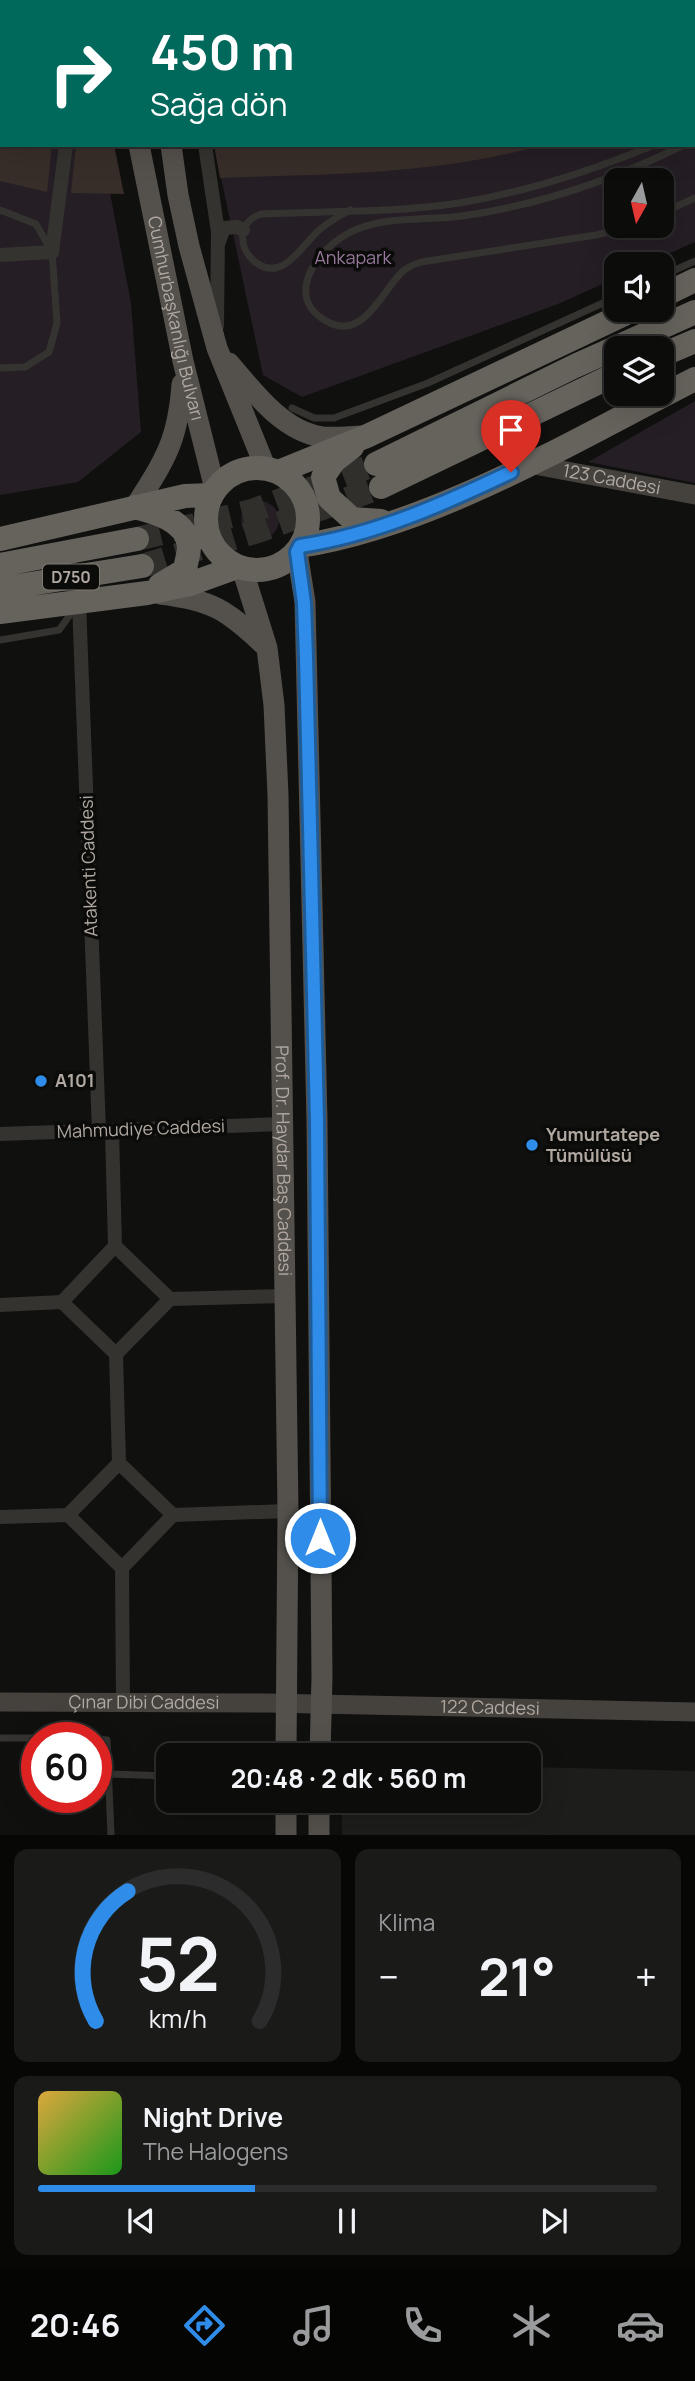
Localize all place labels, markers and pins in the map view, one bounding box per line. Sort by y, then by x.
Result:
pin [481,400,541,472]
place label: A101 [55,1068,95,1092]
marker: A101 [33,1073,49,1089]
place label: Yumurtatepe Tümülüsü [546,1122,660,1167]
marker: Yumurtatepe Tümülüsü [524,1137,540,1153]

